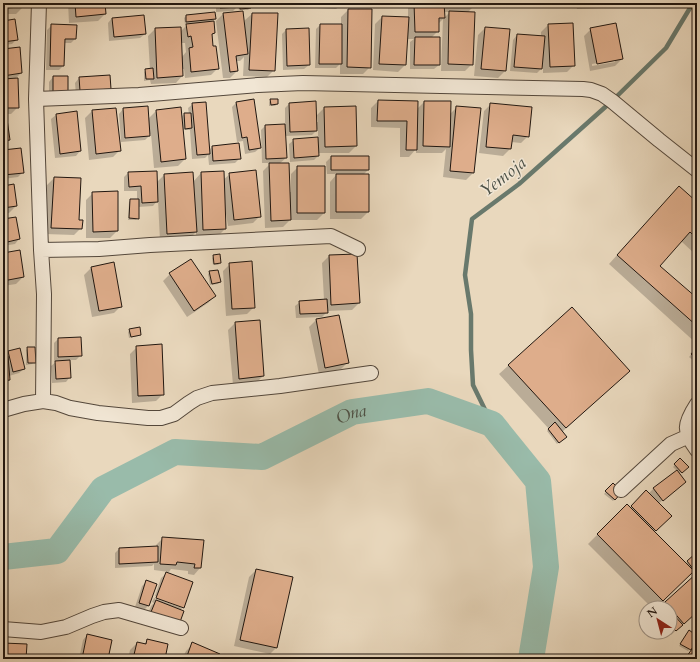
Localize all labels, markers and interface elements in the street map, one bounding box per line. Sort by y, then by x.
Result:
water label: Yemoja [474,151,532,203]
water label: Ona [331,398,368,431]
north arrow [638,600,678,640]
text: N [644,603,661,621]

